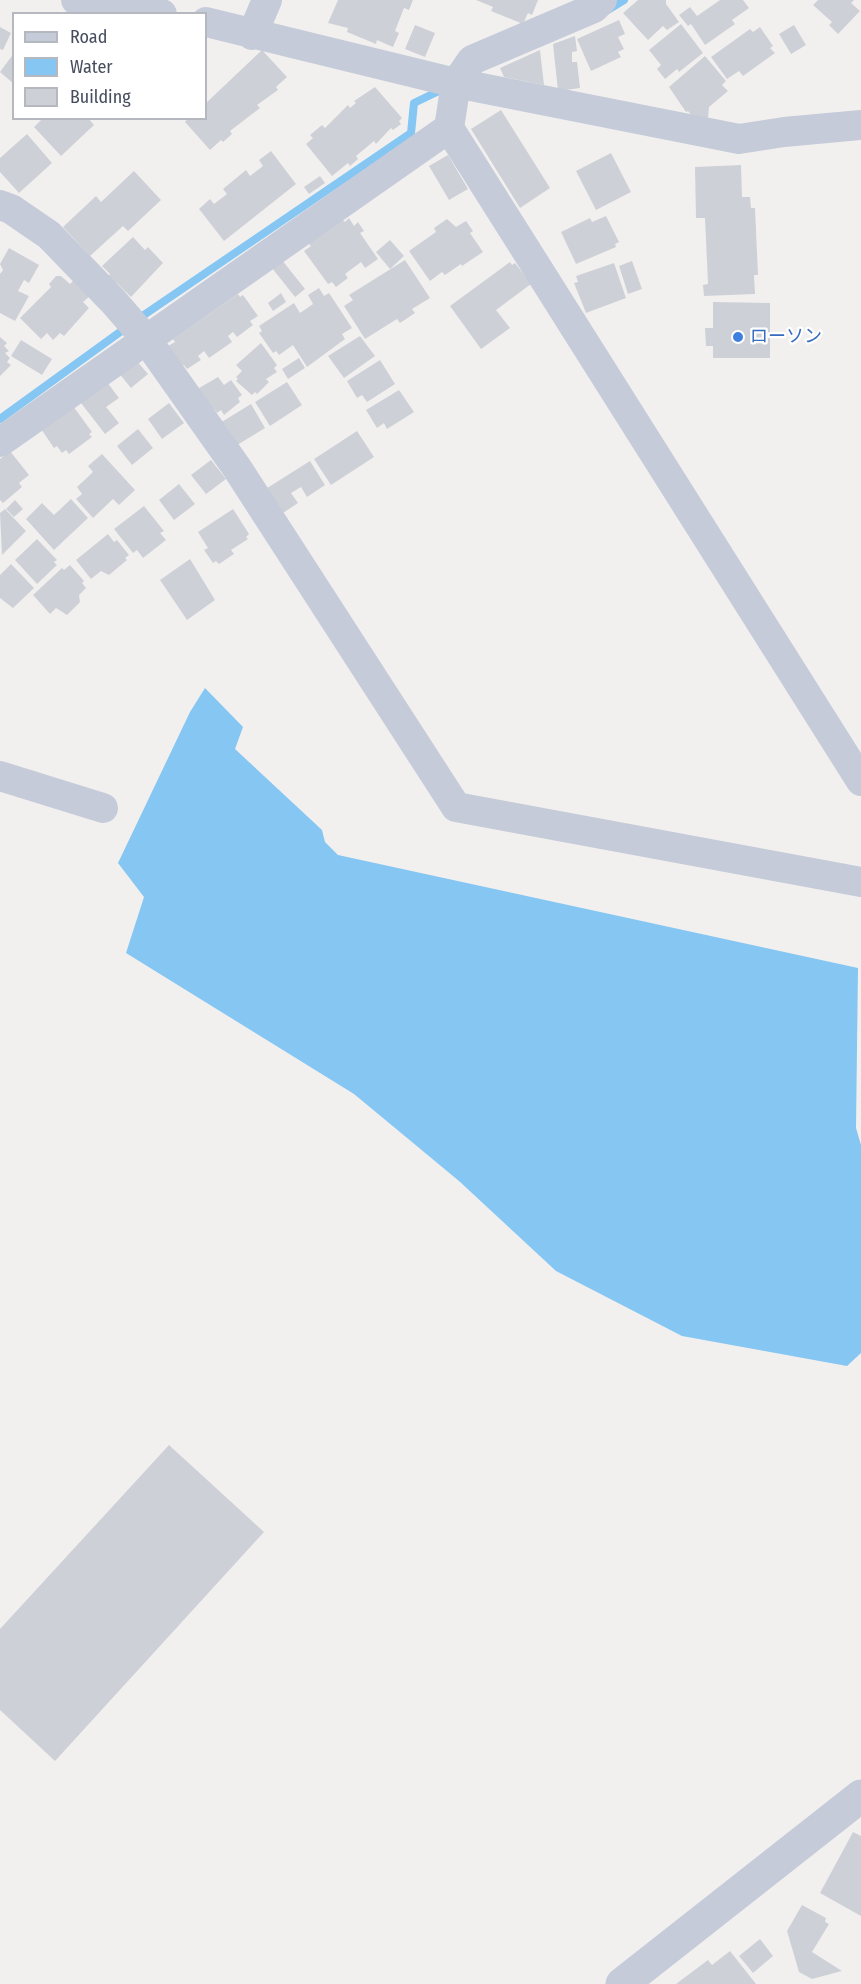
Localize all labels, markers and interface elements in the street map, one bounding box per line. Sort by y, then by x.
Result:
legend [12,12,207,120]
text: Road [70,26,107,48]
text: Water [70,56,113,78]
text: Building [70,86,131,108]
place label: ローソン [750,326,822,348]
marker: ローソン [731,330,745,344]

